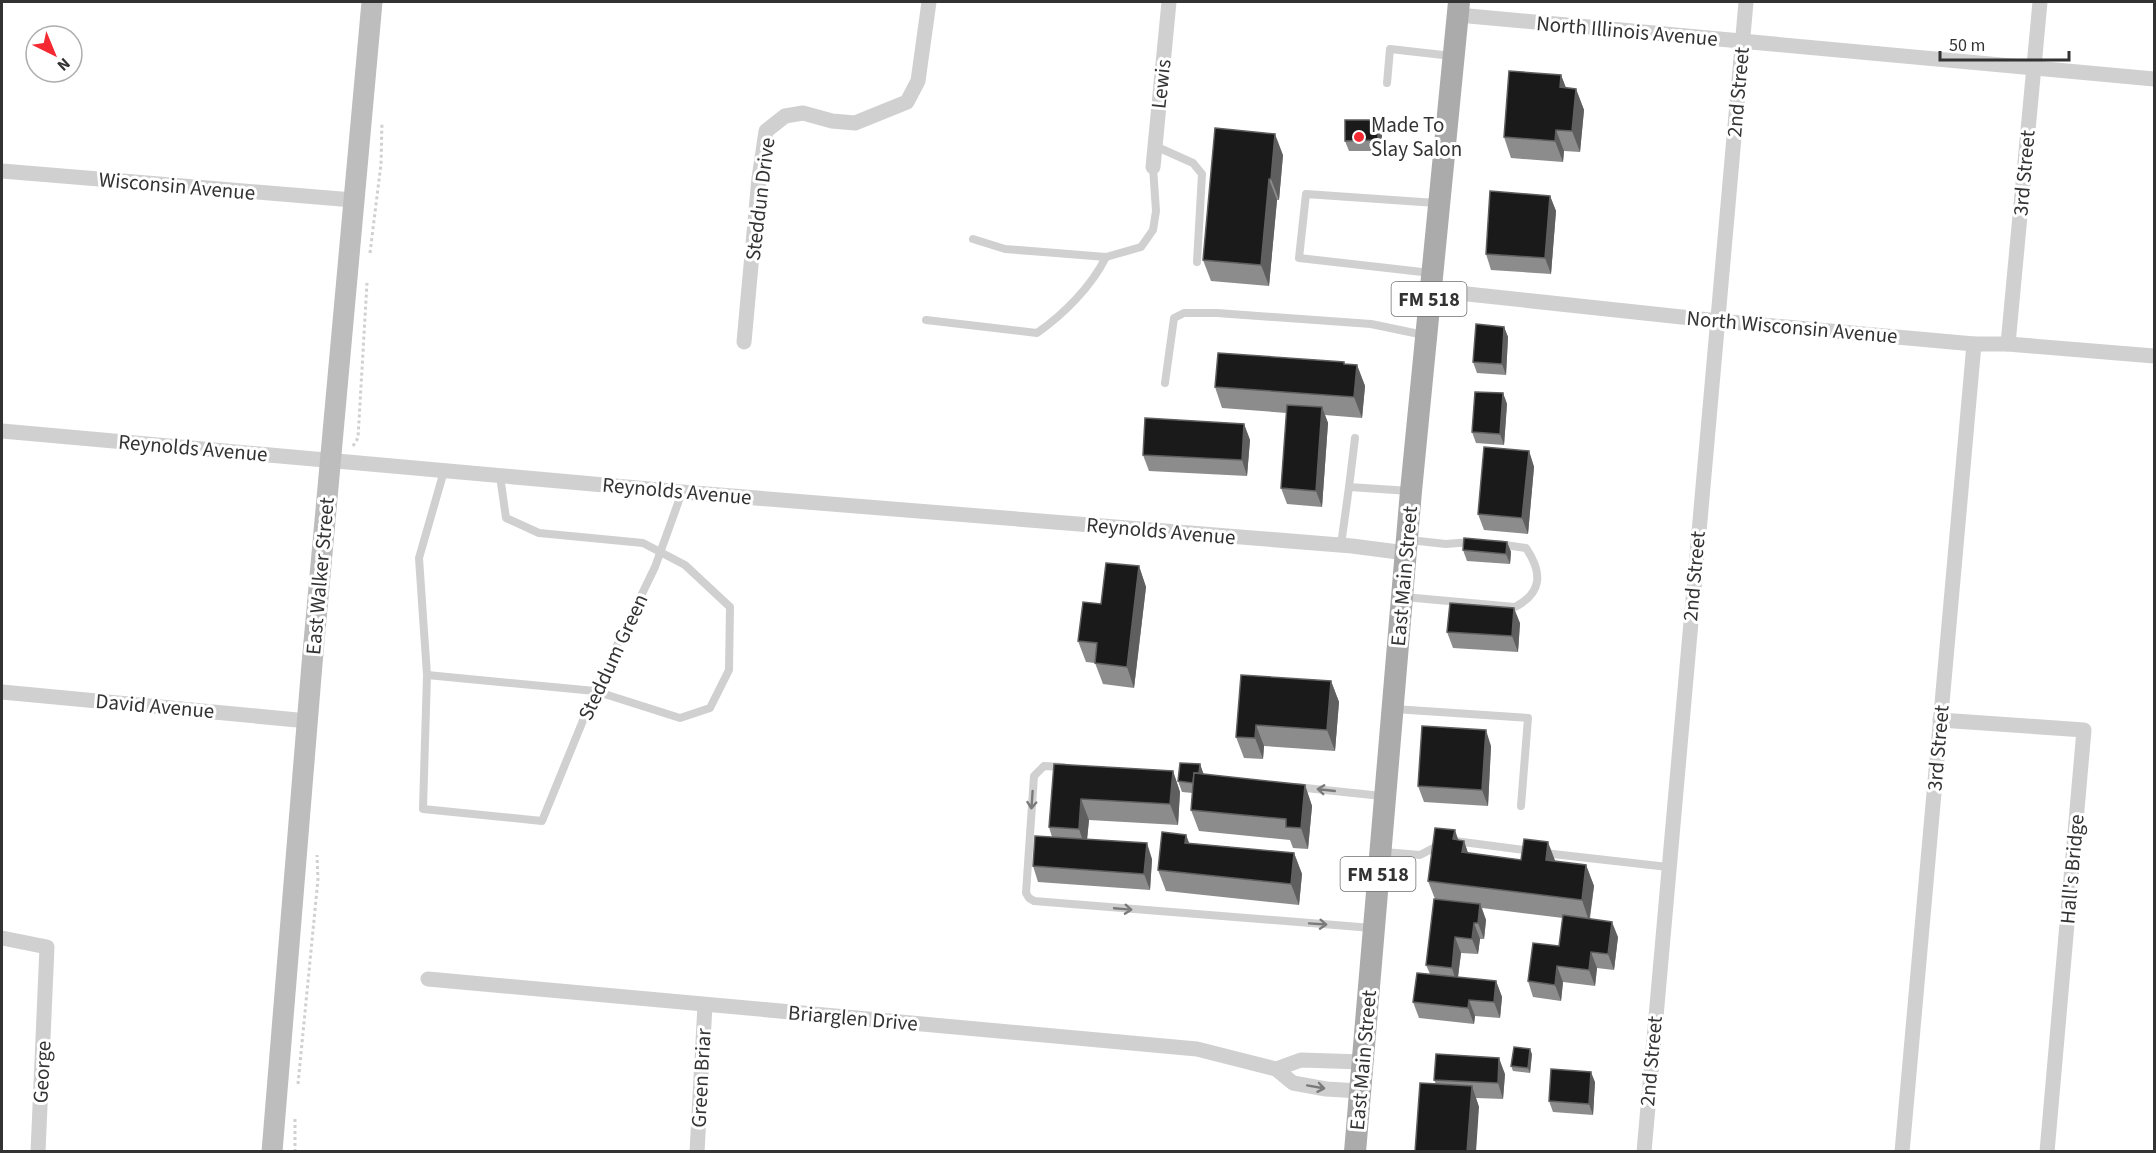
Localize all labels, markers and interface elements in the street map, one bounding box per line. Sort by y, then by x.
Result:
street label: North Illinois Avenue [1535,8,1719,54]
north arrow [24,24,84,84]
scale bar [1940,24,2069,62]
text: 50 m [1949,33,1985,58]
street label: 2nd Street [1719,46,1757,138]
text: N [52,53,75,76]
street label: Lewis [1143,58,1179,110]
place label: Made To Slay Salon [1371,110,1462,164]
street label: 3rd Street [2005,129,2043,217]
marker: Made To Slay Salon [1352,130,1366,144]
street label: Steddun Drive [738,136,782,262]
street label: Wisconsin Avenue [98,164,256,208]
road number: FM 518 [1392,282,1466,316]
street label: North Wisconsin Avenue [1685,303,1899,351]
street label: Reynolds Avenue [117,427,269,469]
street label: Reynolds Avenue [601,470,753,512]
street label: East Walker Street [298,496,342,656]
street label: East Main Street [1383,505,1425,647]
street label: Reynolds Avenue [1085,510,1237,552]
street label: 2nd Street [1675,530,1713,622]
street label: Steddum Green [571,589,655,725]
street label: David Avenue [94,686,216,726]
street label: 3rd Street [1919,704,1957,792]
one-way arrow [1316,784,1336,795]
one-way arrow [1027,789,1038,809]
street label: Hall's Bridge [2052,813,2092,925]
road number: FM 518 [1340,857,1416,891]
one-way arrow [1113,904,1133,915]
one-way arrow [1307,919,1327,930]
street label: East Main Street [1342,989,1384,1131]
street label: Briarglen Drive [787,997,919,1039]
street label: 2nd Street [1632,1015,1670,1107]
street label: Green Briar [683,1027,719,1128]
street label: George [25,1040,59,1104]
one-way arrow [1305,1082,1325,1093]

